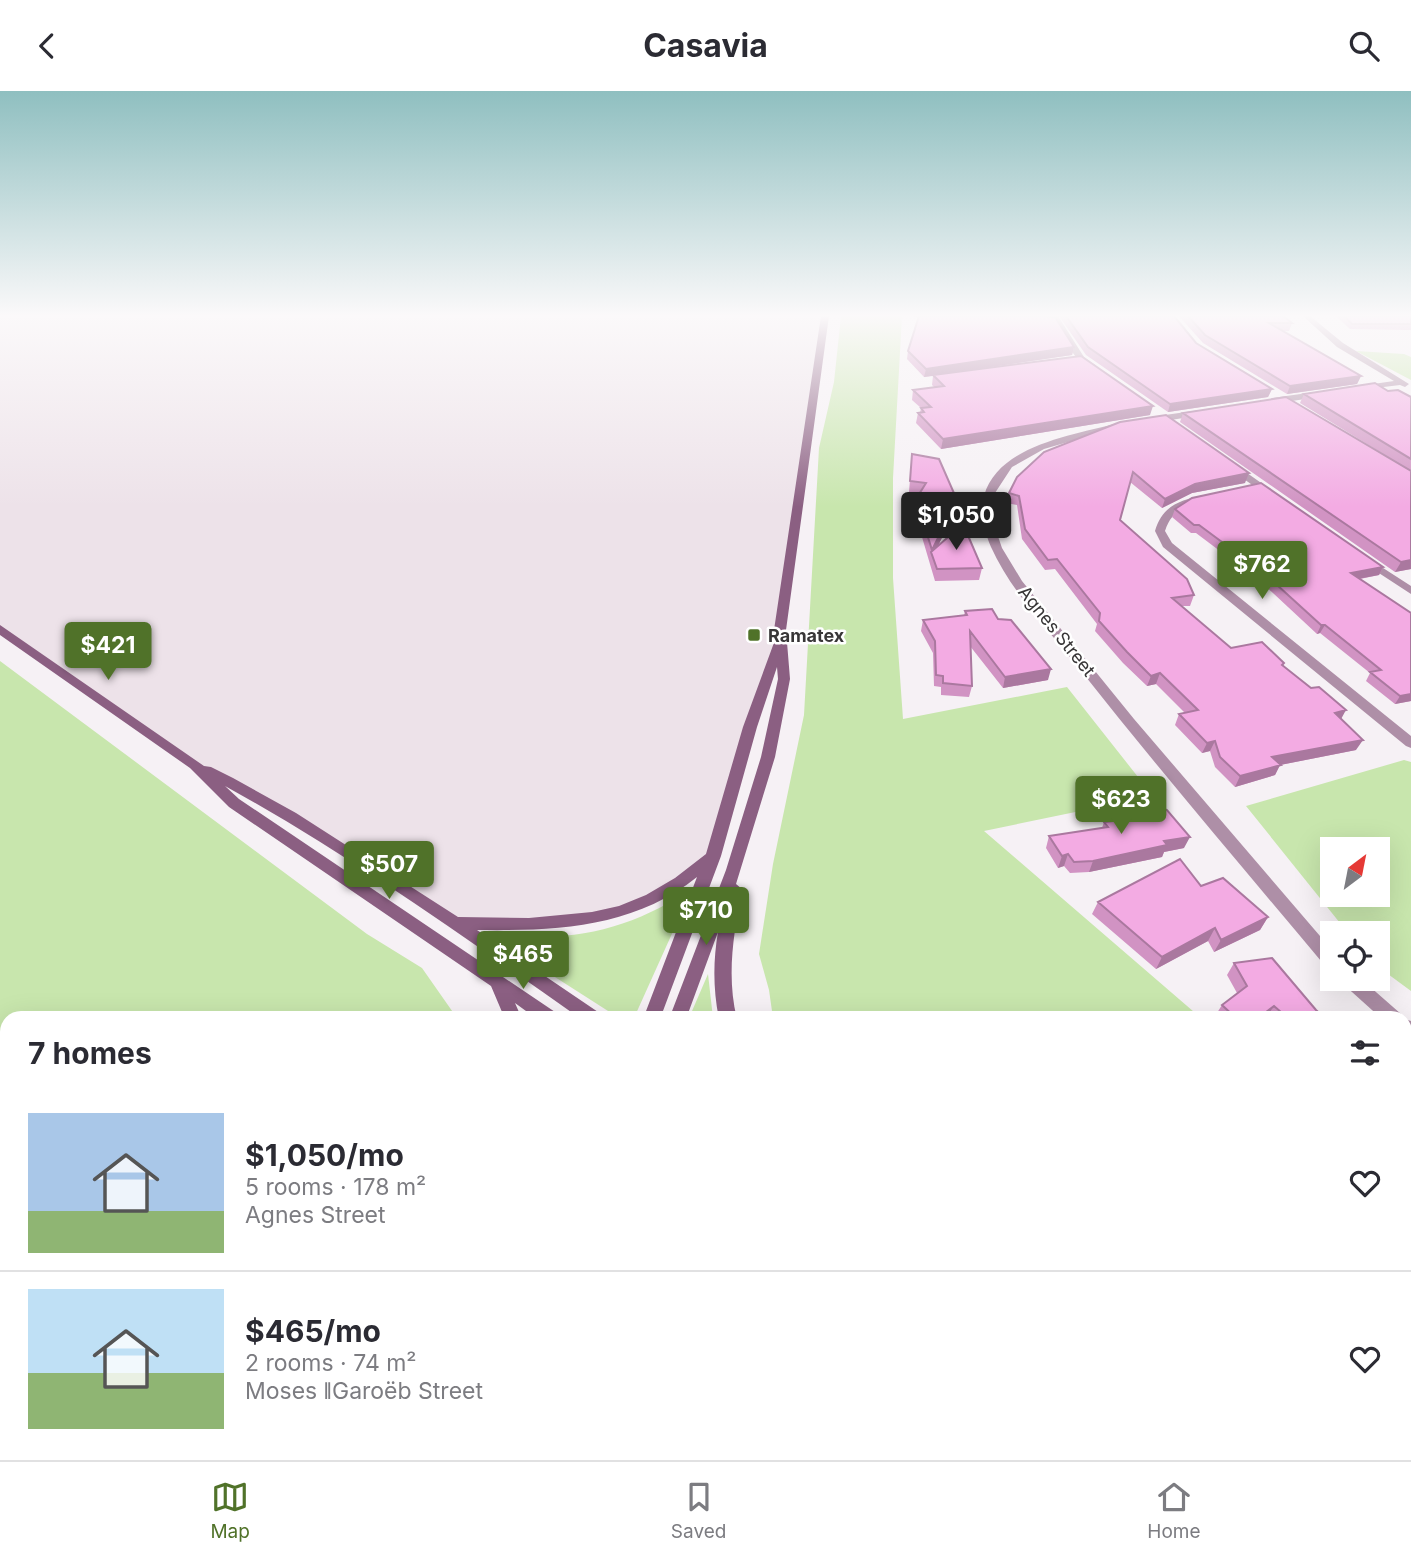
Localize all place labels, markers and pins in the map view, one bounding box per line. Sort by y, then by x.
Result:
pin: $1,050 [899,493,1013,552]
pin: $762 [1221,541,1303,601]
pin: $421 [67,623,149,682]
place label: Ramatex [768,625,845,646]
marker: Ramatex [746,627,762,643]
pin: $623 [1080,777,1162,836]
pin: $507 [348,841,430,901]
pin: $710 [665,887,747,947]
pin: $465 [482,932,564,991]

